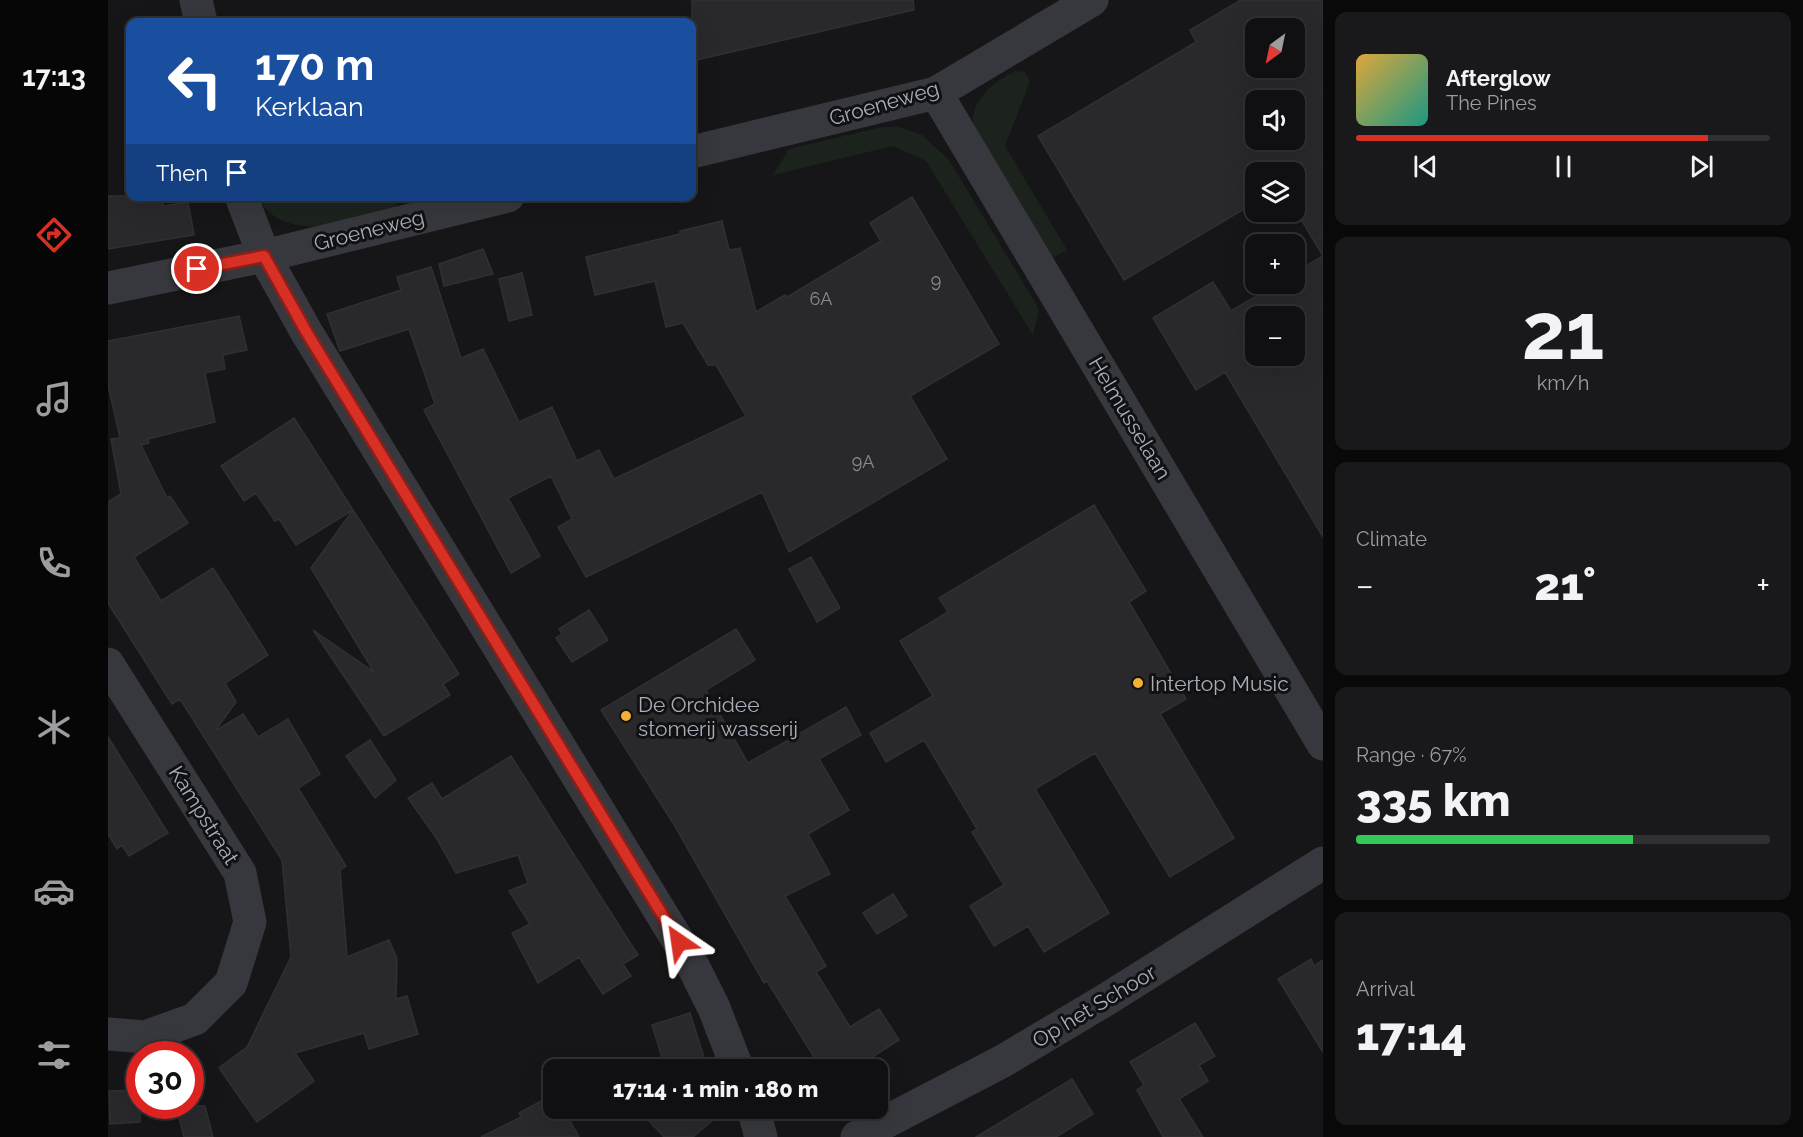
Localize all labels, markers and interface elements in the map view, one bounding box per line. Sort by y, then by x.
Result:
north arrow [1245,18,1305,78]
map controls [1245,18,1305,366]
text: 170 m [255,41,374,90]
icon: left [156,42,234,120]
text: 17:13 [22,61,86,92]
text: Afterglow [1446,65,1551,91]
street label: Groeneweg [826,75,942,131]
button: sound [1245,90,1305,150]
text: Kerklaan [255,91,364,122]
text: The Pines [1446,91,1537,115]
icon: previous [1409,150,1442,183]
icon: pause [1547,150,1580,183]
icon: next [1685,150,1718,183]
icon: arrive [220,156,253,189]
text: Then [156,160,208,186]
button: layers [1245,162,1305,222]
street label: Groeneweg [311,204,427,256]
icon: directions [33,214,75,256]
button: + [1245,234,1305,294]
pin [171,243,222,294]
icon: arrive [180,252,213,285]
house number: 9 [931,270,941,291]
text: 21 [1522,286,1604,377]
house number: 6A [810,288,832,309]
button: − [1245,306,1305,366]
street label: Helmusselaan [1084,352,1176,484]
text: km/h [1537,371,1589,395]
icon: music [33,378,75,420]
house number: 9A [852,451,874,472]
text: Climate [1356,527,1427,551]
icon: phone [33,542,75,584]
text: 21° [1534,558,1596,611]
text: − [1356,566,1374,605]
text: + [1756,566,1770,605]
place label: Intertop Music [1150,671,1289,696]
marker: Intertop Music [1131,676,1145,690]
place label: De Orchidee stomerij wasserij [638,692,798,741]
icon: climate [33,706,75,748]
marker: De Orchidee stomerij wasserij [619,709,633,723]
text: Range · 67% [1356,743,1467,767]
street label: Kampstraat [164,761,244,869]
text: 335 km [1356,774,1511,827]
icon: car [33,870,75,912]
position arrow [647,910,711,974]
street label: Op het Schoor [1028,959,1161,1053]
text: Arrival [1356,977,1415,1001]
text: 17:14 [1356,1008,1467,1061]
icon: filters [33,1034,75,1076]
speed limit sign: 30 [126,1041,204,1119]
text: 17:14 · 1 min · 180 m [613,1076,818,1102]

